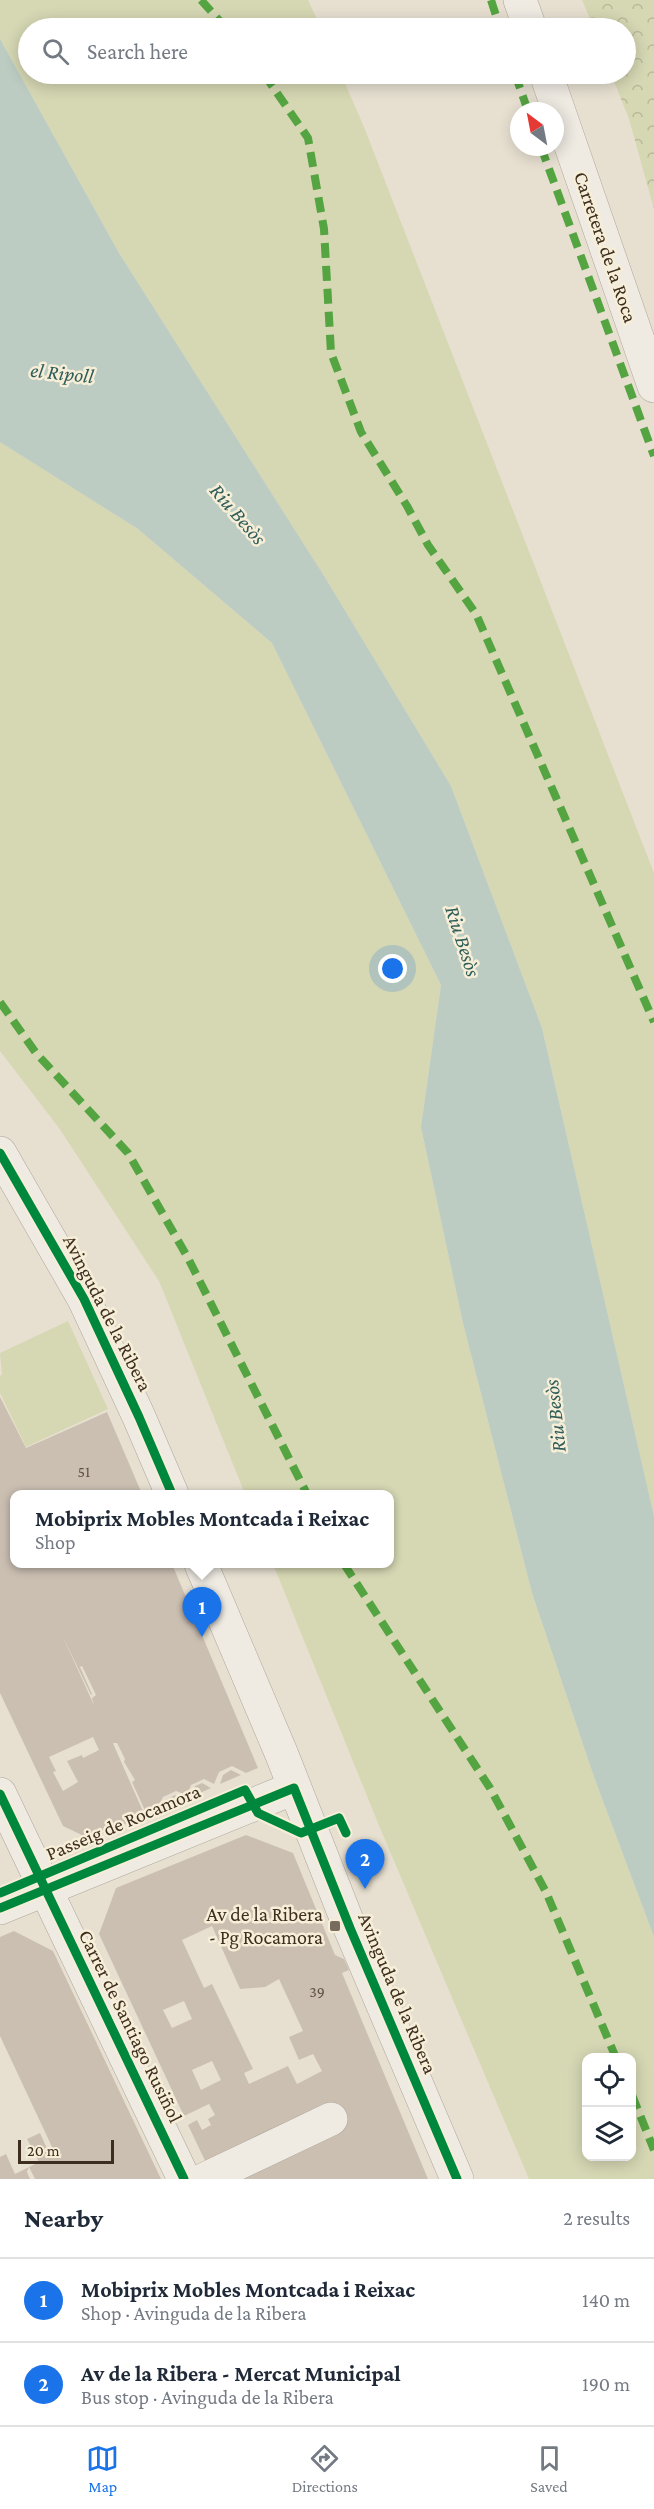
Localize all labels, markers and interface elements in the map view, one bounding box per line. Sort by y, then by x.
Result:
search box [18,18,636,84]
icon: search [39,35,72,68]
text: Search here [87,39,188,64]
north arrow [510,102,564,156]
street label: Carretera de la Roca [570,169,642,325]
water label: el Ripoll [29,358,96,388]
water label: Riu Besòs [205,479,271,550]
water label: Riu Besòs [440,903,486,980]
your location [378,954,407,983]
street label: Avinguda de la Ribera [58,1231,157,1395]
water label: Riu Besòs [539,1378,571,1454]
house number: 51 [78,1463,90,1480]
popup [10,1490,394,1568]
text: Mobiprix Mobles Montcada i Reixac [35,1506,369,1531]
text: Shop [35,1531,75,1553]
pin: 1 [182,1588,222,1637]
street label: Passeig de Rocamora [43,1780,204,1865]
pin: 2 [346,1840,385,1889]
place label: Av de la Ribera - Pg Rocamora [206,1903,323,1949]
street label: Avinguda de la Ribera [353,1909,442,2077]
marker: Av de la Ribera - Pg Rocamora [328,1919,342,1933]
street label: Carrer de Santiago Rusiñol [74,1926,187,2126]
house number: 39 [309,1983,325,2000]
map controls [582,2053,636,2161]
button: locate [582,2053,636,2107]
button: layers [582,2107,636,2161]
scale bar [18,2137,114,2164]
text: 20 m [27,2142,60,2159]
text: Nearby [24,2204,103,2233]
text: 2 results [563,2207,630,2229]
text: Mobiprix Mobles Montcada i Reixac [81,2277,415,2302]
text: 1 [40,2289,47,2311]
text: 140 m [582,2289,630,2311]
text: Shop · Avinguda de la Ribera [81,2302,306,2324]
text: Av de la Ribera - Mercat Municipal [81,2361,401,2386]
text: 2 [38,2373,49,2395]
text: 190 m [582,2373,630,2395]
text: Bus stop · Avinguda de la Ribera [81,2386,334,2408]
tab: Map [86,2442,119,2495]
tab: Directions [292,2442,358,2495]
tab: Saved [530,2442,568,2495]

